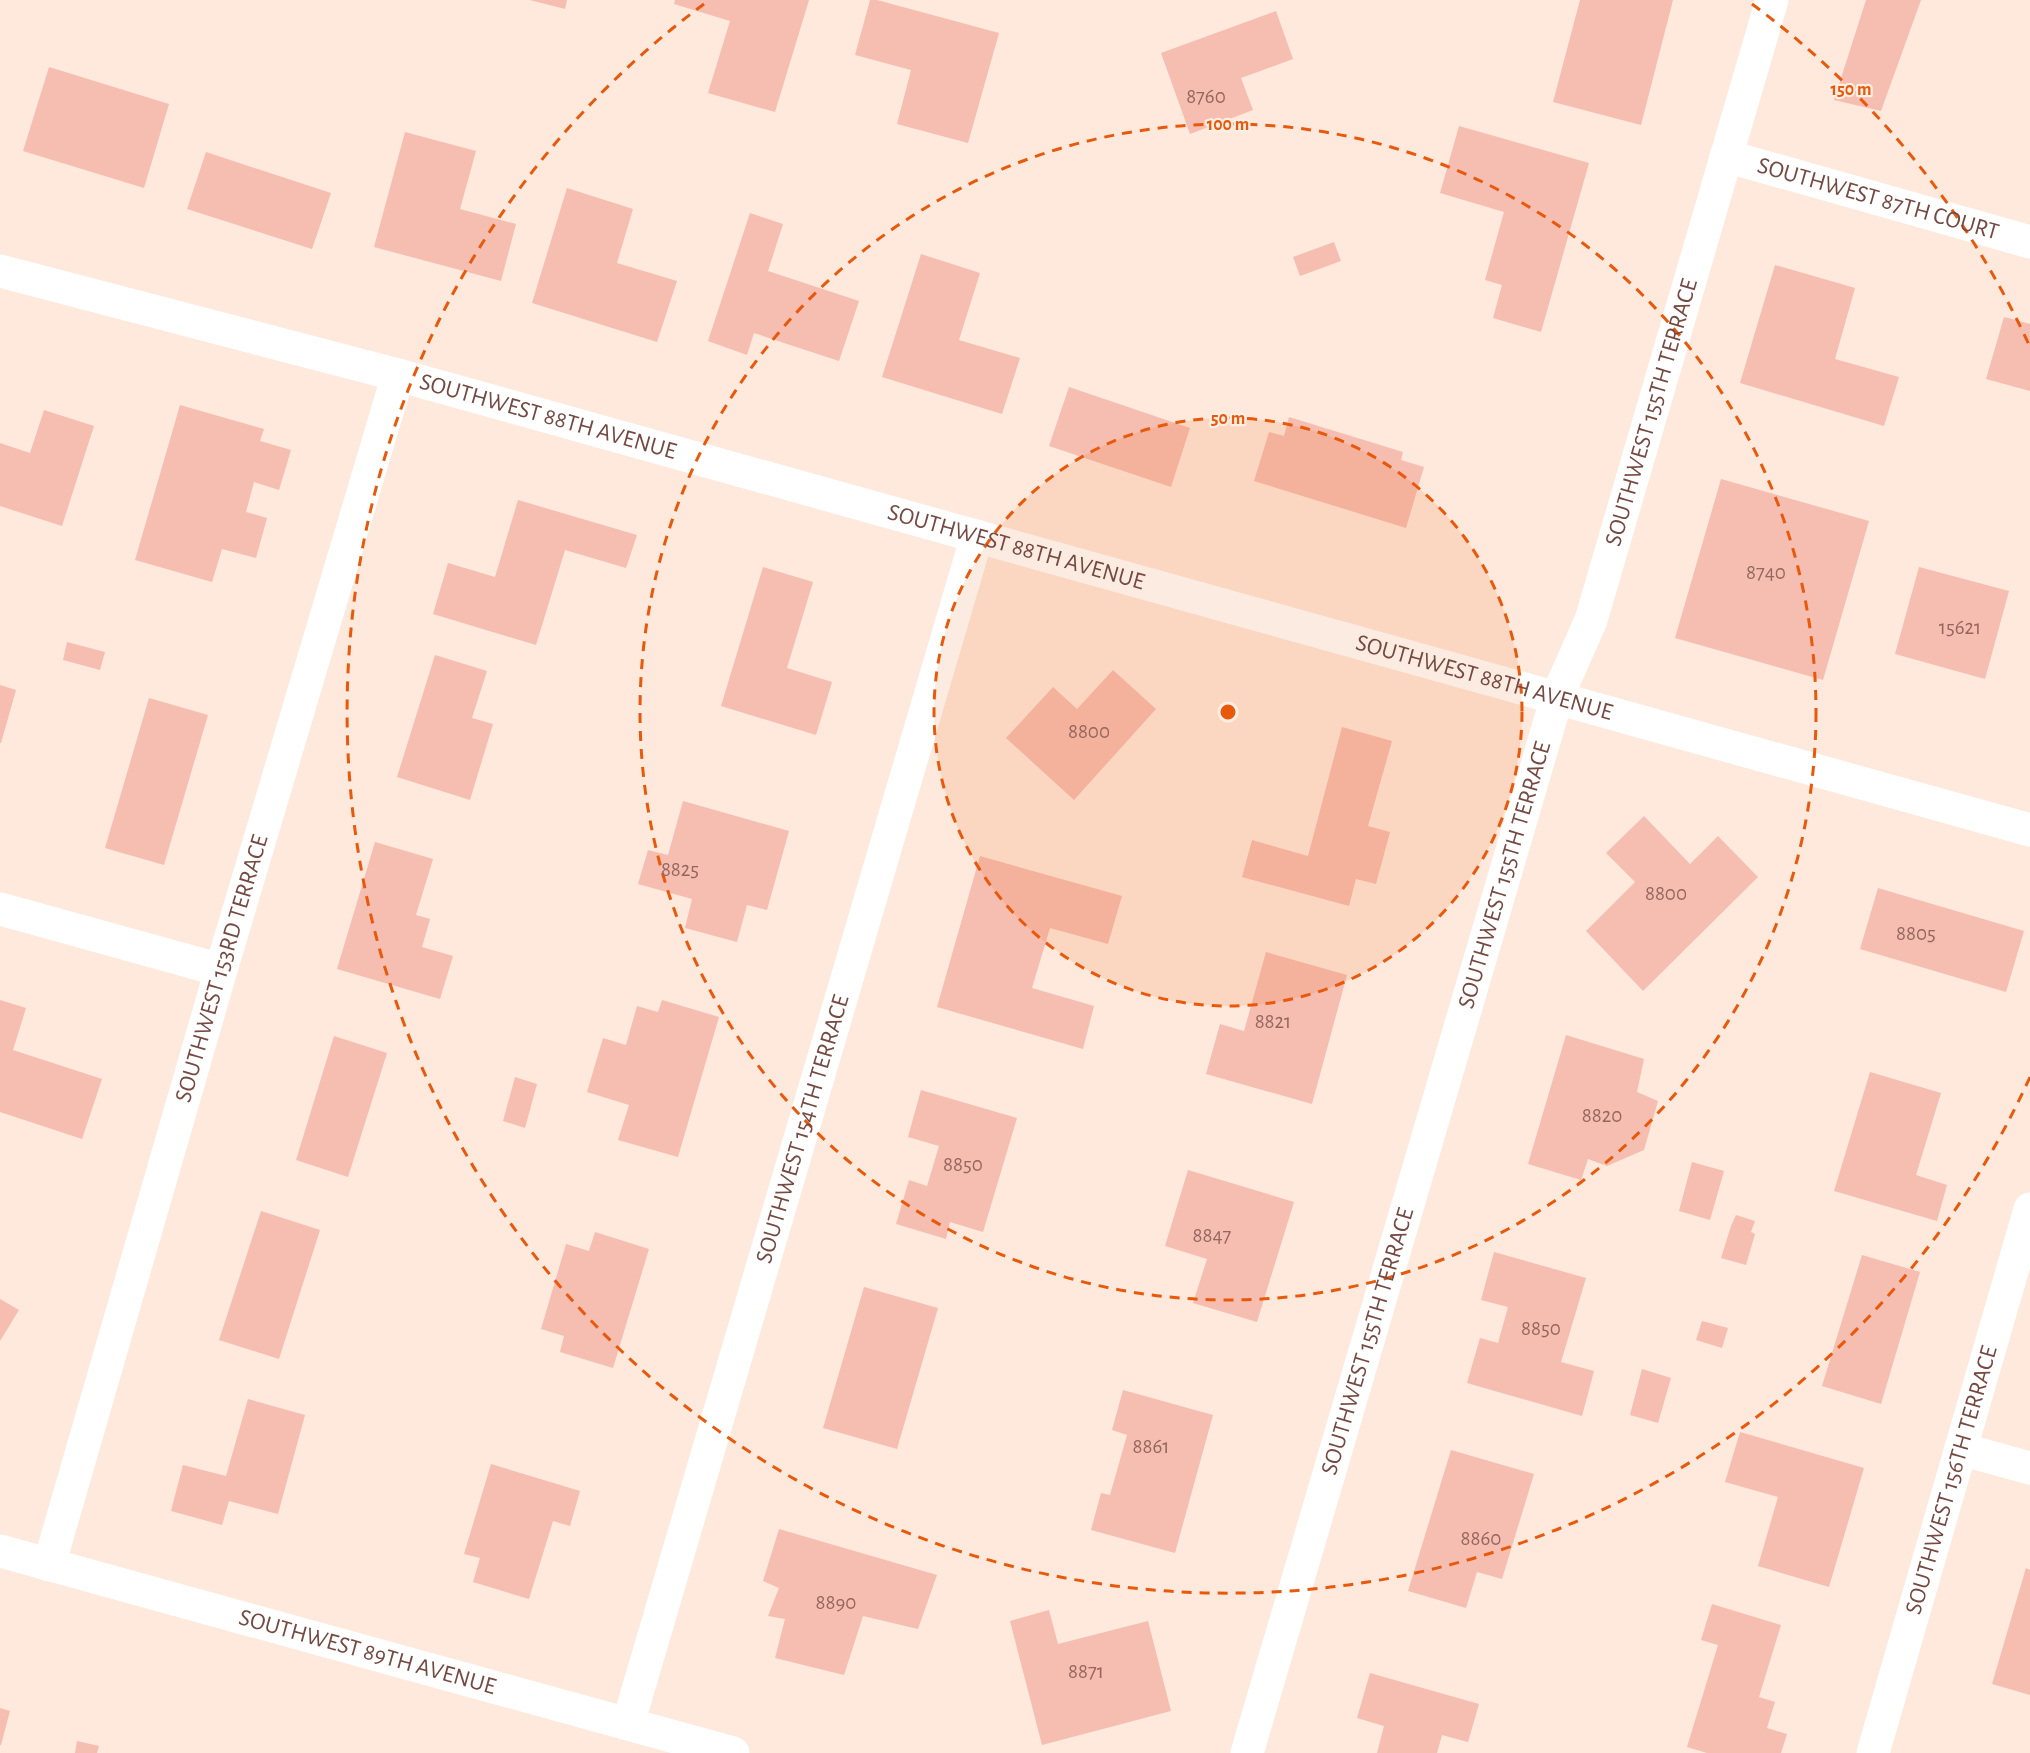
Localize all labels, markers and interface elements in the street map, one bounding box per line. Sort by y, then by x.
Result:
text: 150 m [1831,81,1871,99]
house number: 8760 [1186,86,1226,107]
text: 100 m [1207,116,1249,134]
street label: SOUTHWEST 87TH COURT [1755,153,2002,245]
street label: SOUTHWEST 155TH TERRACE [1601,276,1702,549]
street label: SOUTHWEST 88TH AVENUE [417,370,679,464]
text: 50 m [1211,410,1245,428]
street label: SOUTHWEST 88TH AVENUE [885,500,1148,595]
house number: 8740 [1746,562,1786,583]
house number: 15621 [1939,617,1981,638]
street label: SOUTHWEST 88TH AVENUE [1353,631,1616,725]
centre of rings [1218,702,1238,722]
house number: 8800 [1068,721,1110,742]
street label: SOUTHWEST 155TH TERRACE [1454,738,1555,1011]
street label: SOUTHWEST 153RD TERRACE [171,832,273,1105]
house number: 8825 [661,859,699,880]
house number: 8800 [1645,883,1687,904]
house number: 8805 [1896,923,1936,944]
street label: SOUTHWEST 154TH TERRACE [752,992,854,1266]
house number: 8821 [1255,1011,1291,1032]
house number: 8820 [1582,1105,1622,1126]
house number: 8850 [943,1154,983,1175]
street label: SOUTHWEST 155TH TERRACE [1317,1205,1419,1478]
house number: 8847 [1193,1225,1232,1246]
house number: 8850 [1521,1318,1561,1339]
street label: SOUTHWEST 156TH TERRACE [1902,1343,2002,1617]
house number: 8861 [1132,1436,1170,1457]
house number: 8860 [1461,1528,1501,1549]
house number: 8890 [816,1592,856,1613]
street label: SOUTHWEST 89TH AVENUE [236,1605,499,1699]
house number: 8871 [1068,1661,1104,1682]

